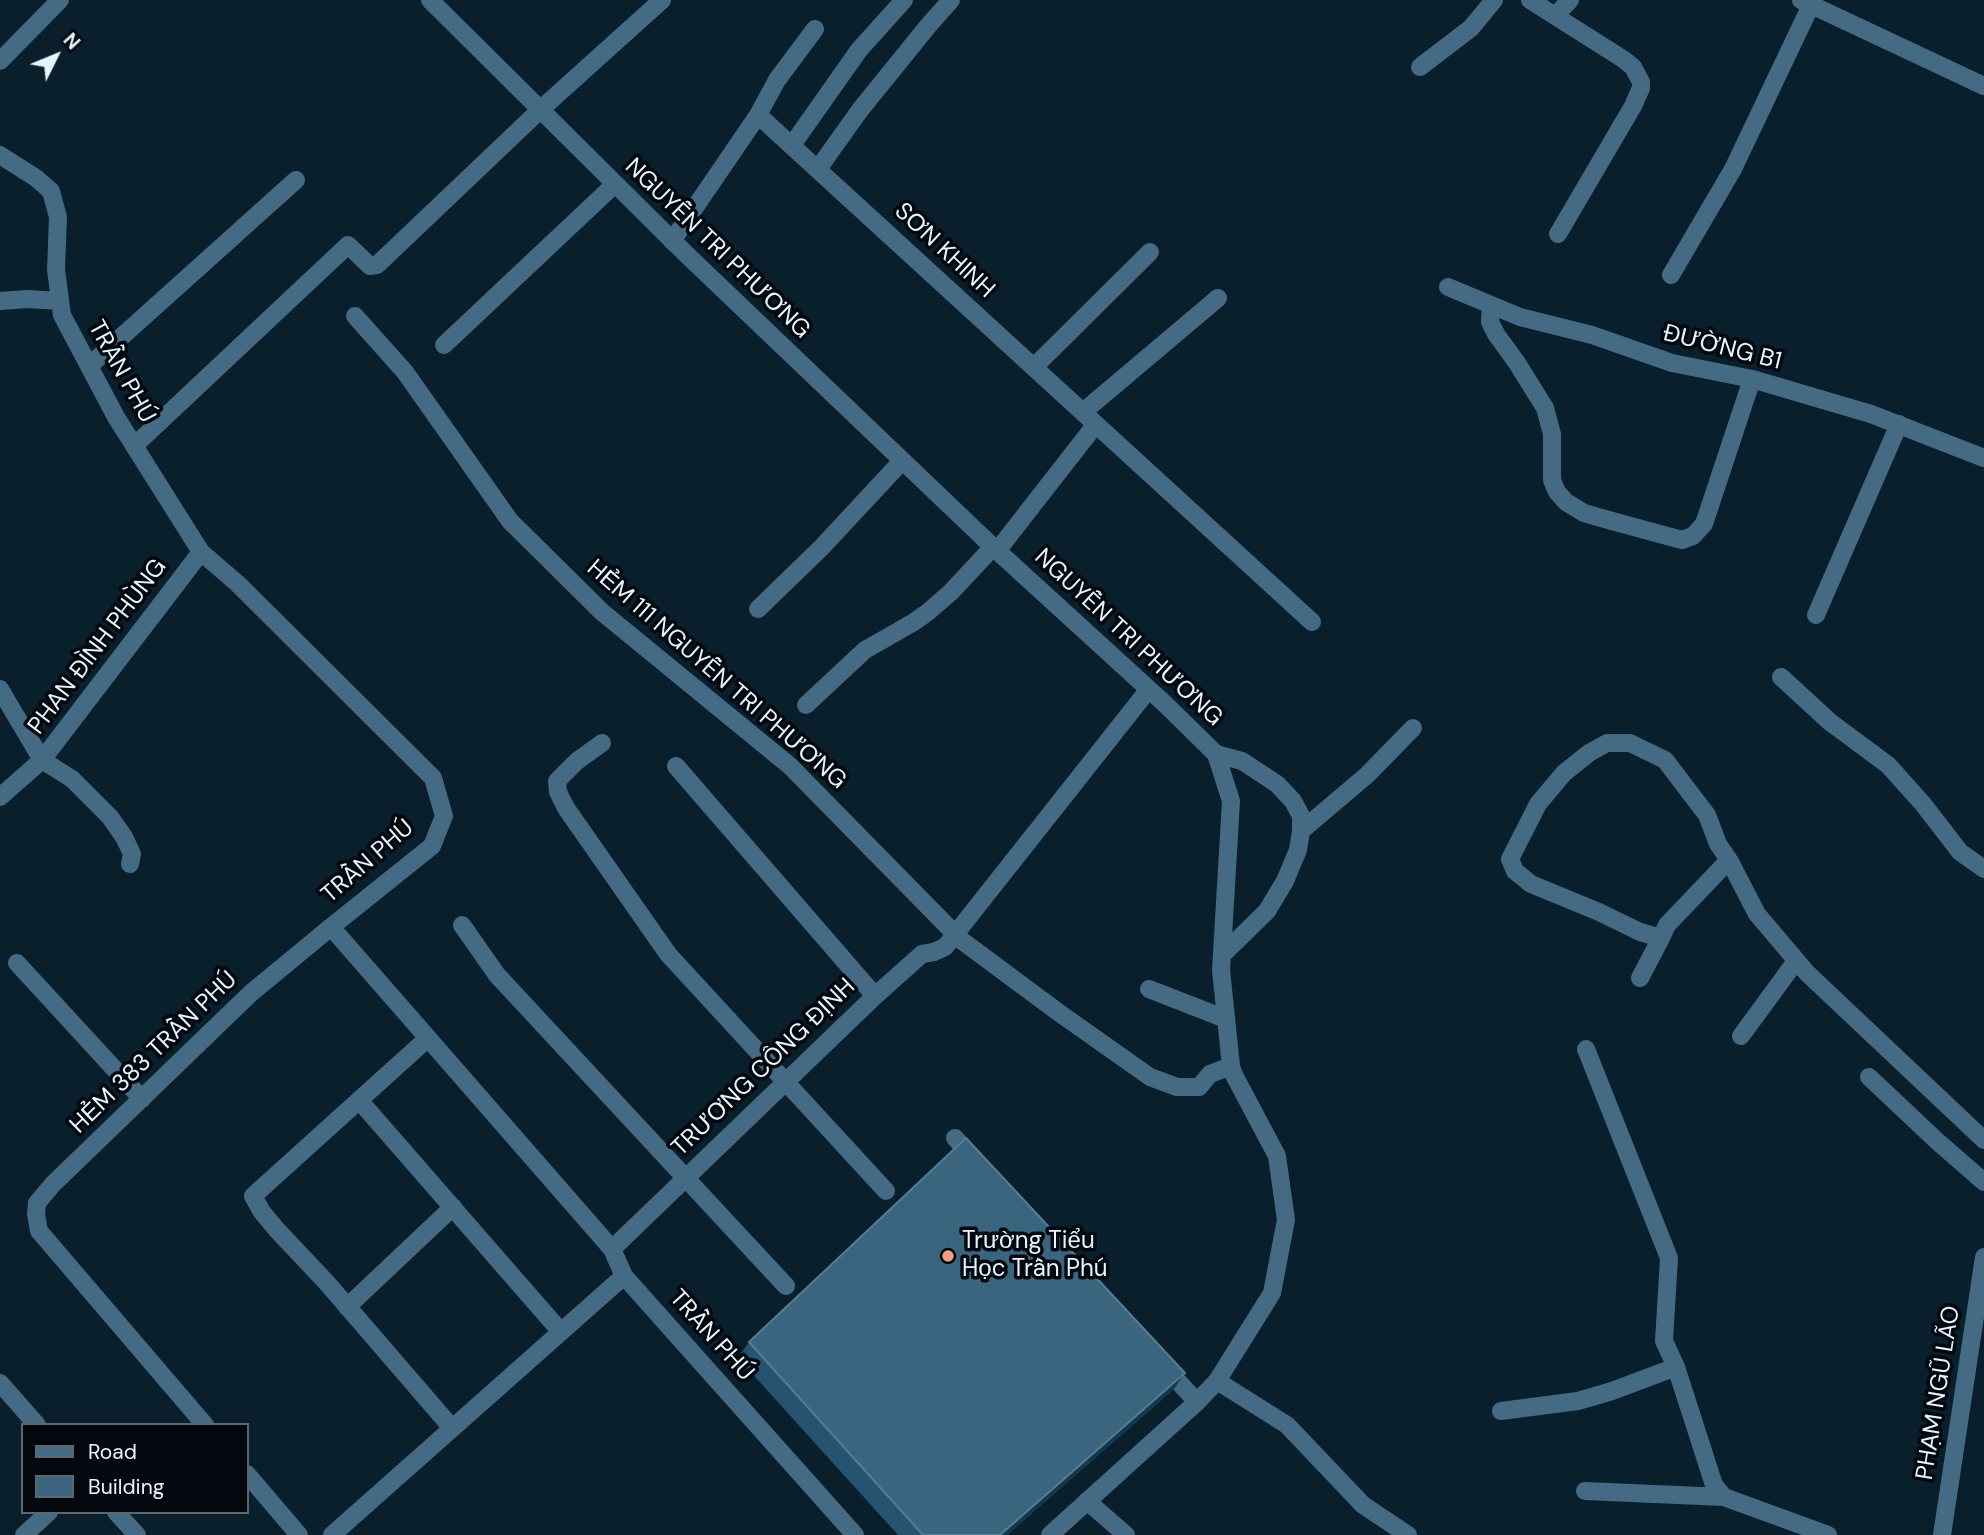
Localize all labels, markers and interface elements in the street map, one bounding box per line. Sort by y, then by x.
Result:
north arrow [21,21,91,91]
text: N [58,28,86,55]
street label: NGUYỄN TRI PHƯƠNG [618,153,816,345]
street label: SƠN KHINH [888,197,1000,305]
street label: TRẦN PHÚ [81,316,161,428]
street label: ĐƯỜNG B1 [1660,319,1784,377]
street label: NGUYỄN TRI PHƯƠNG [1028,543,1228,733]
street label: PHAN ĐÌNH PHÙNG [23,554,173,740]
street label: HẺM 111 NGUYỄN TRI PHƯƠNG [580,554,852,796]
street label: TRẦN PHÚ [316,814,420,910]
street label: HẺM 383 TRẦN PHÚ [65,966,243,1140]
street label: TRƯƠNG CÔNG ĐỊNH [666,973,862,1163]
place label: Trường Tiểu Học Trần Phú [962,1228,1107,1284]
marker: Trường Tiểu Học Trần Phú [940,1248,956,1264]
street label: TRẦN PHÚ [663,1285,759,1387]
street label: PHẠM NGŨ LÃO [1911,1304,1967,1482]
legend [21,1423,248,1514]
text: Road [88,1438,137,1466]
text: Building [88,1473,164,1501]

